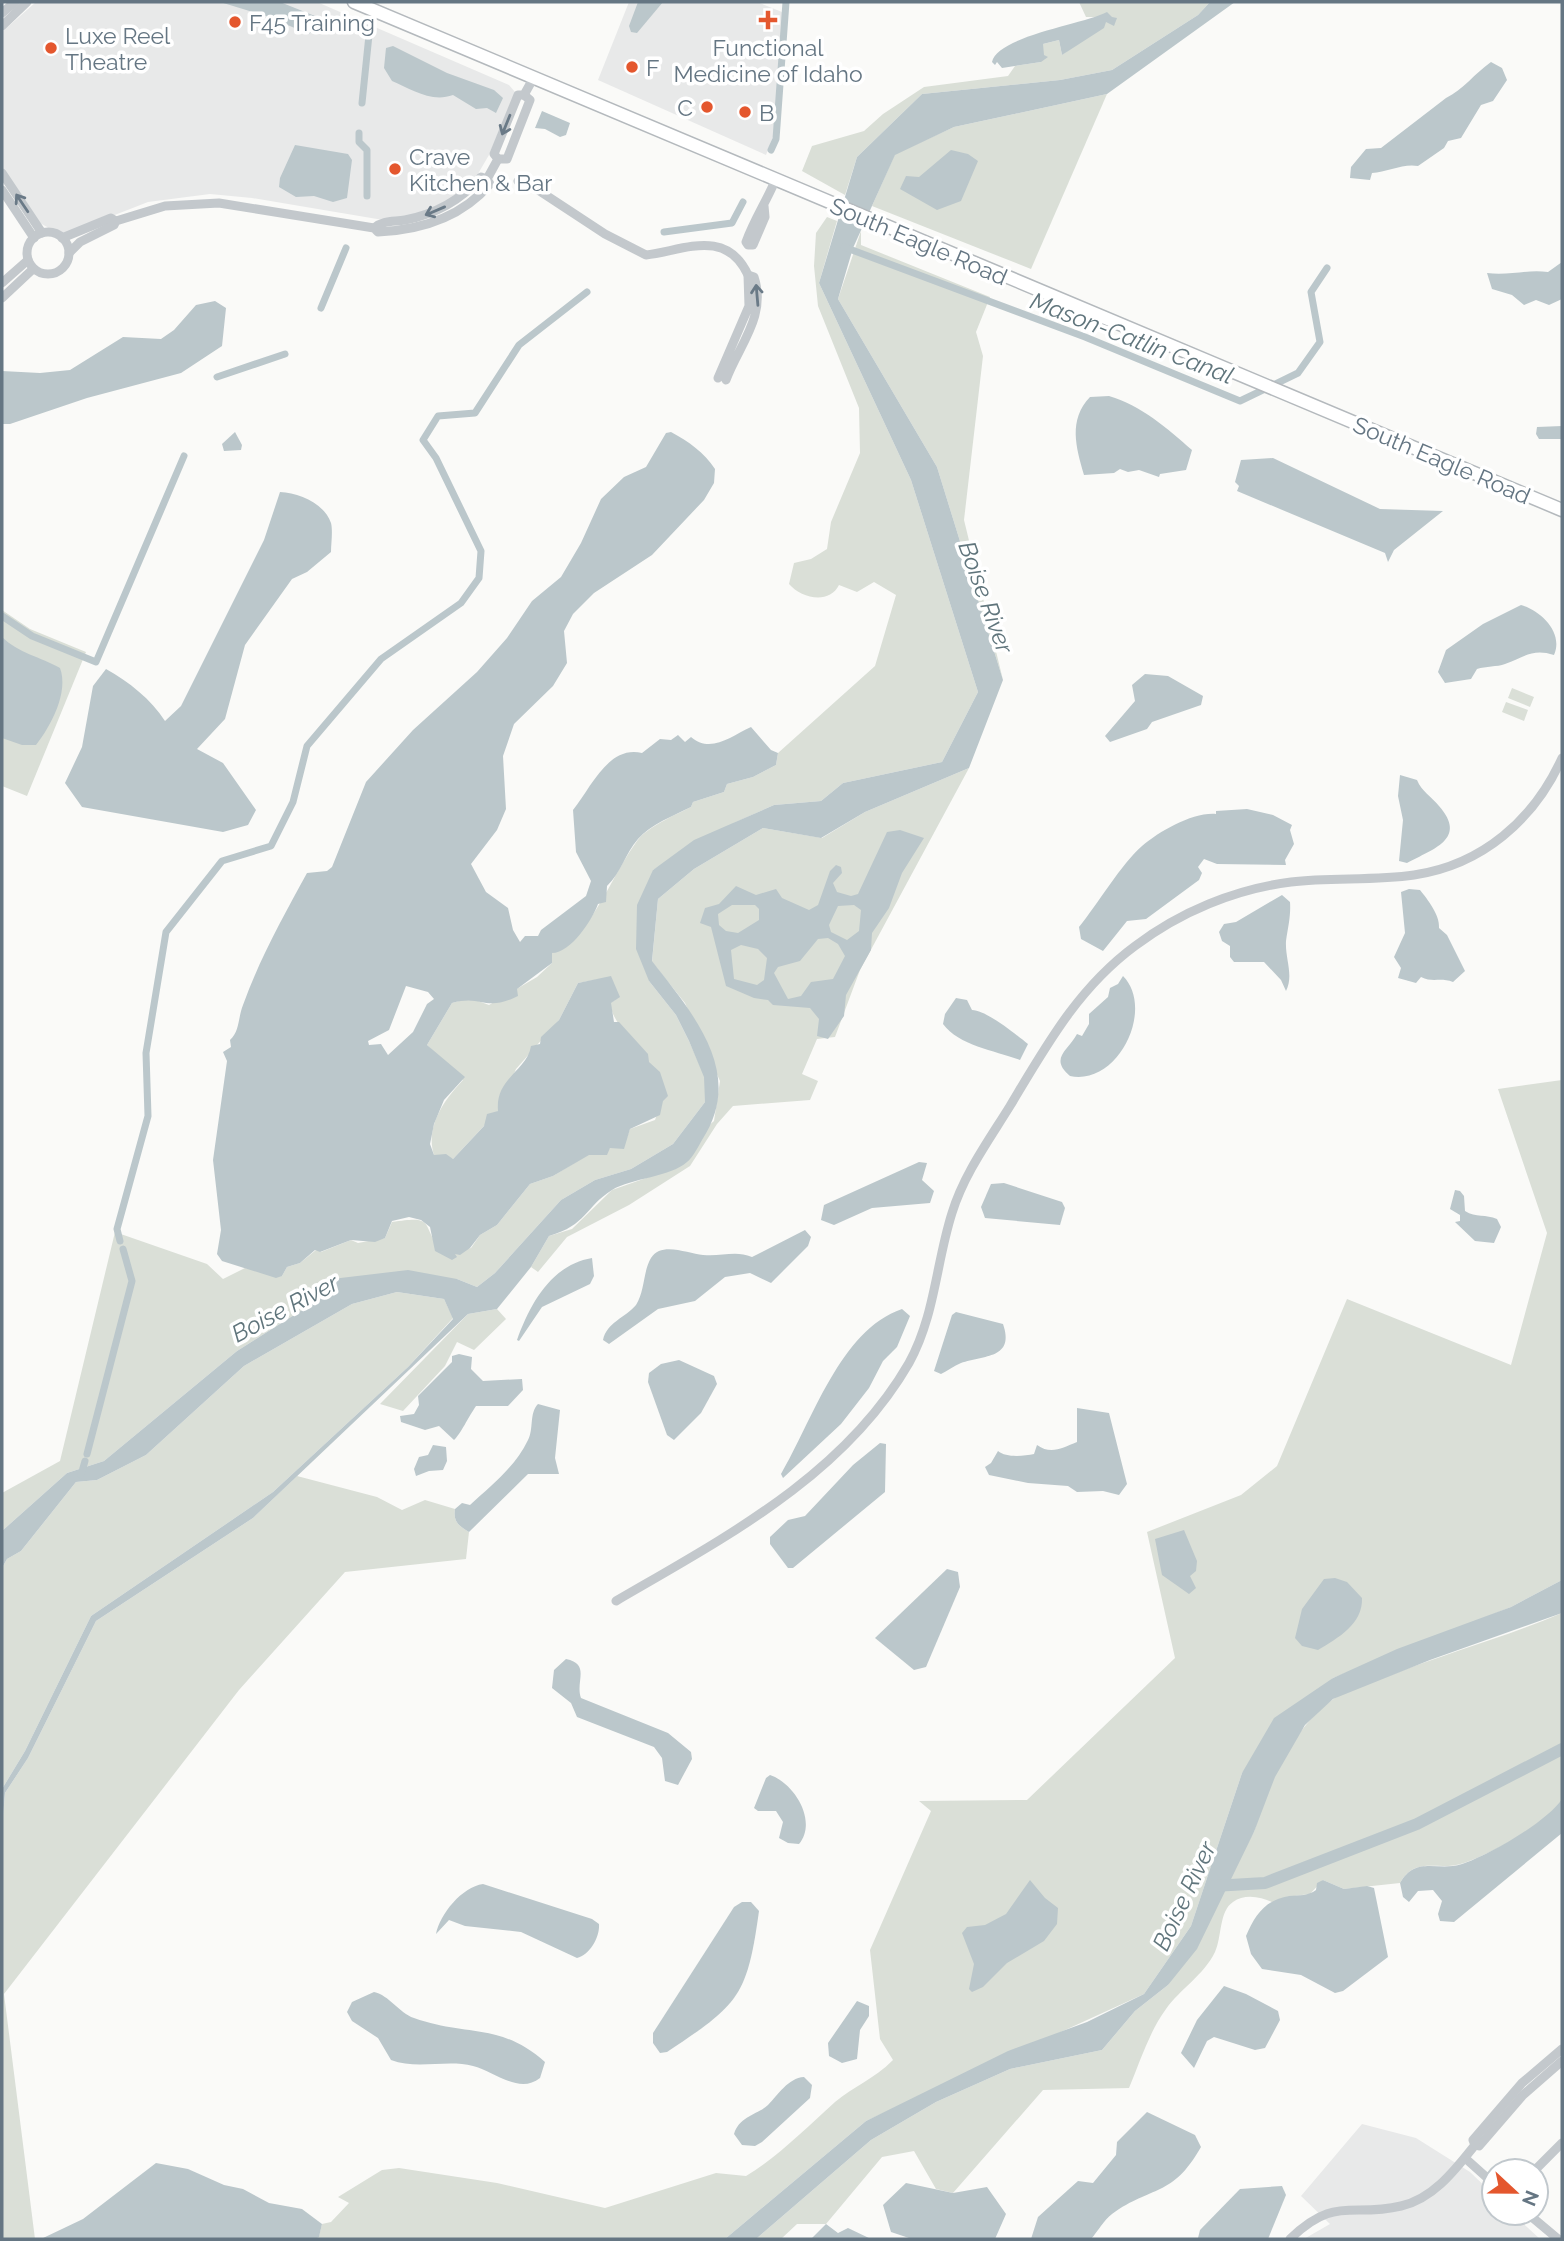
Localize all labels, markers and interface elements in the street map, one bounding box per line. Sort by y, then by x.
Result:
place label: F45 Training [249,9,375,36]
marker: Functional Medicine of Idaho [758,10,778,30]
marker: F45 Training [227,14,243,30]
place label: Luxe Reel Theatre [65,22,171,75]
place label: Functional Medicine of Idaho [673,34,863,87]
marker: Luxe Reel Theatre [43,40,59,56]
place label: F [646,54,660,81]
marker: F [624,59,640,75]
place label: C [677,94,693,121]
marker: C [699,99,715,115]
place label: B [759,99,774,126]
marker: B [737,104,753,120]
one-way arrow [499,113,512,135]
place label: Crave Kitchen & Bar [409,143,552,196]
marker: Crave Kitchen & Bar [387,161,403,177]
street label: South Eagle Road [826,191,1012,291]
one-way arrow [15,194,29,213]
one-way arrow [425,205,446,218]
one-way arrow [750,284,763,307]
water label: Mason-Catlin Canal [1026,286,1238,390]
street label: South Eagle Road [1349,410,1535,510]
water label: Boise River [952,537,1020,658]
water label: Boise River [227,1267,344,1348]
water label: Boise River [1146,1836,1222,1955]
north arrow [1480,2157,1550,2227]
text: N [1518,2188,1544,2209]

